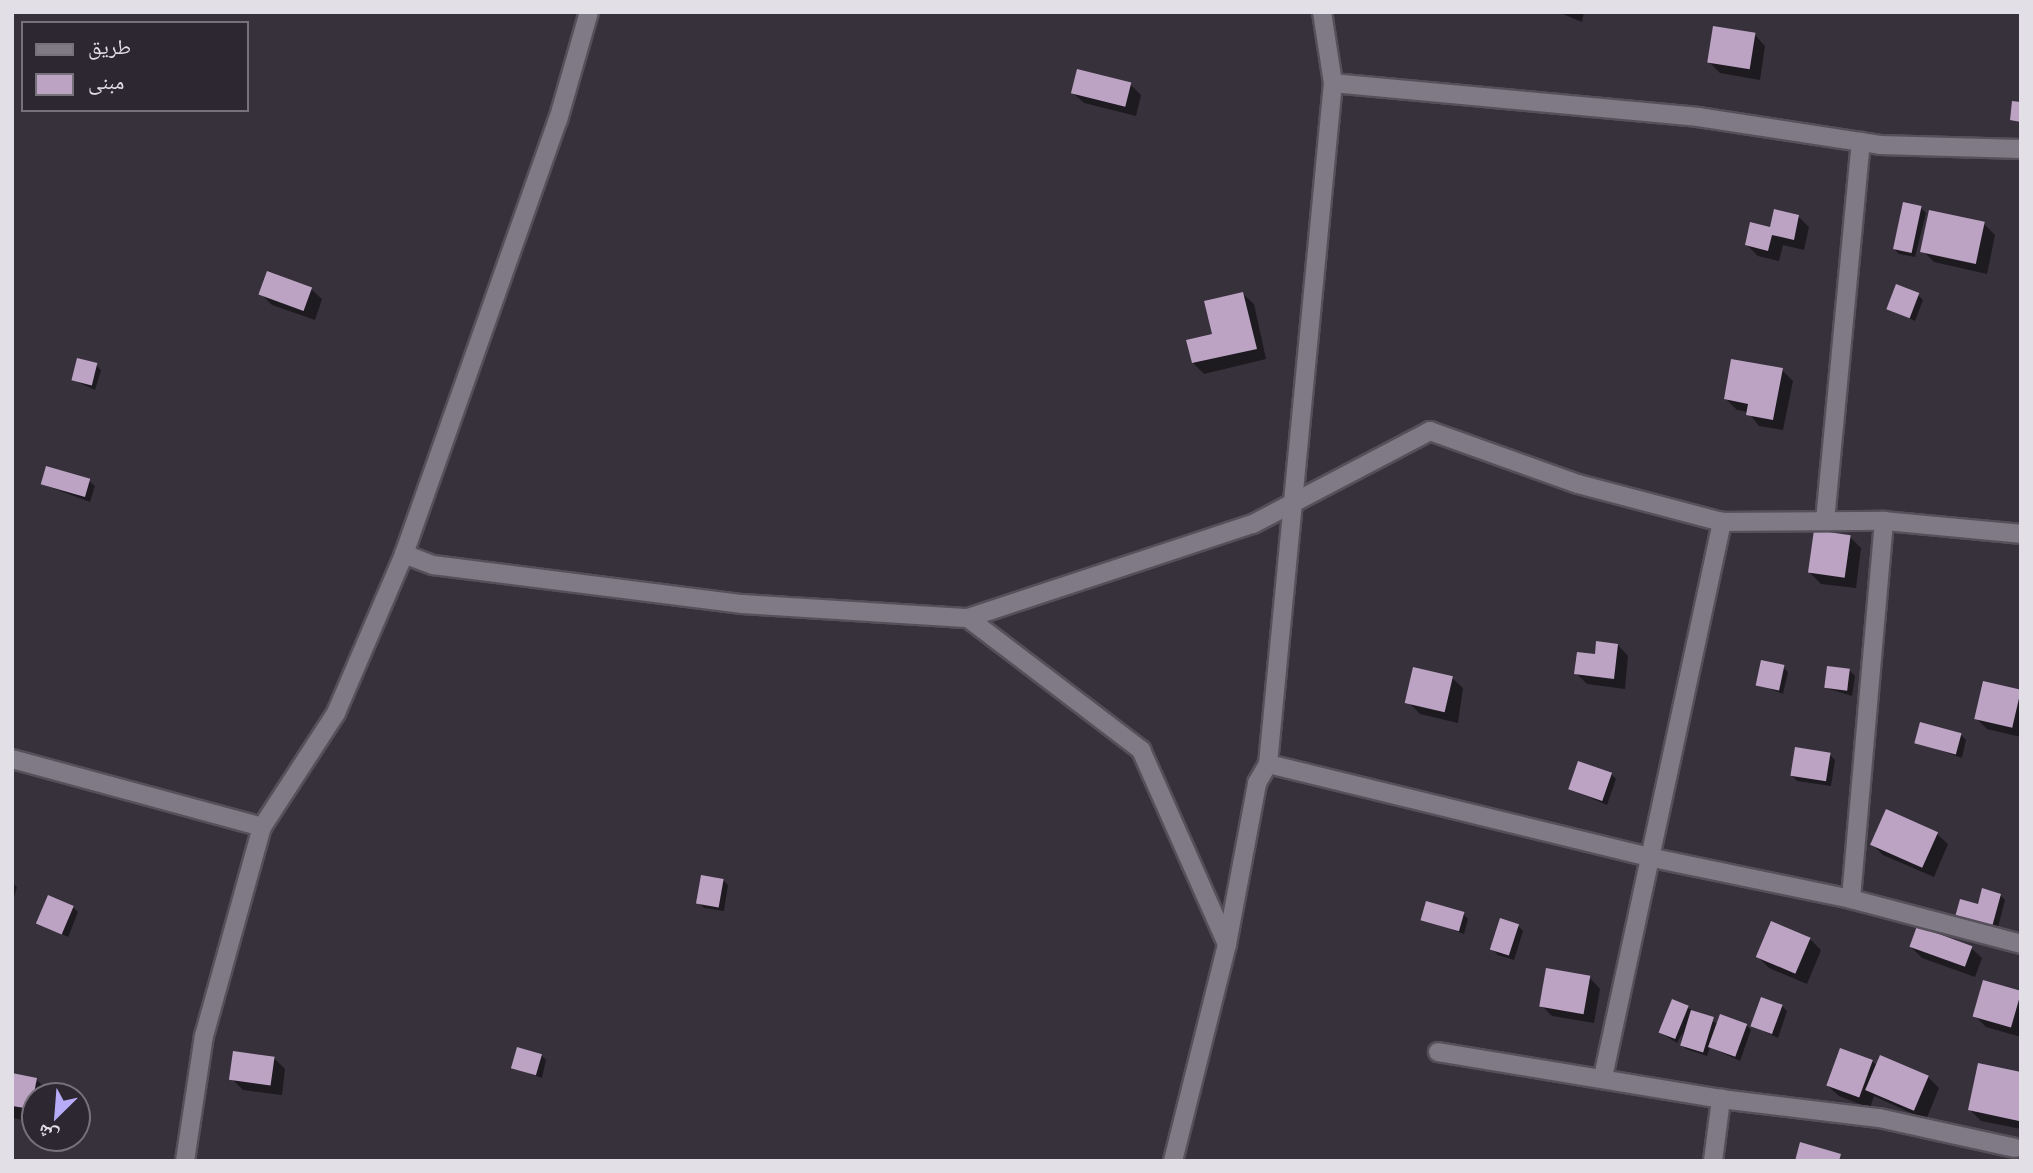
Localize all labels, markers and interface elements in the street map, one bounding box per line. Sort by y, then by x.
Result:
legend [21,21,248,112]
text: طريق [88,33,131,59]
text: مبنى [88,68,124,94]
north arrow [21,1082,91,1152]
text: ش [34,1119,62,1149]

